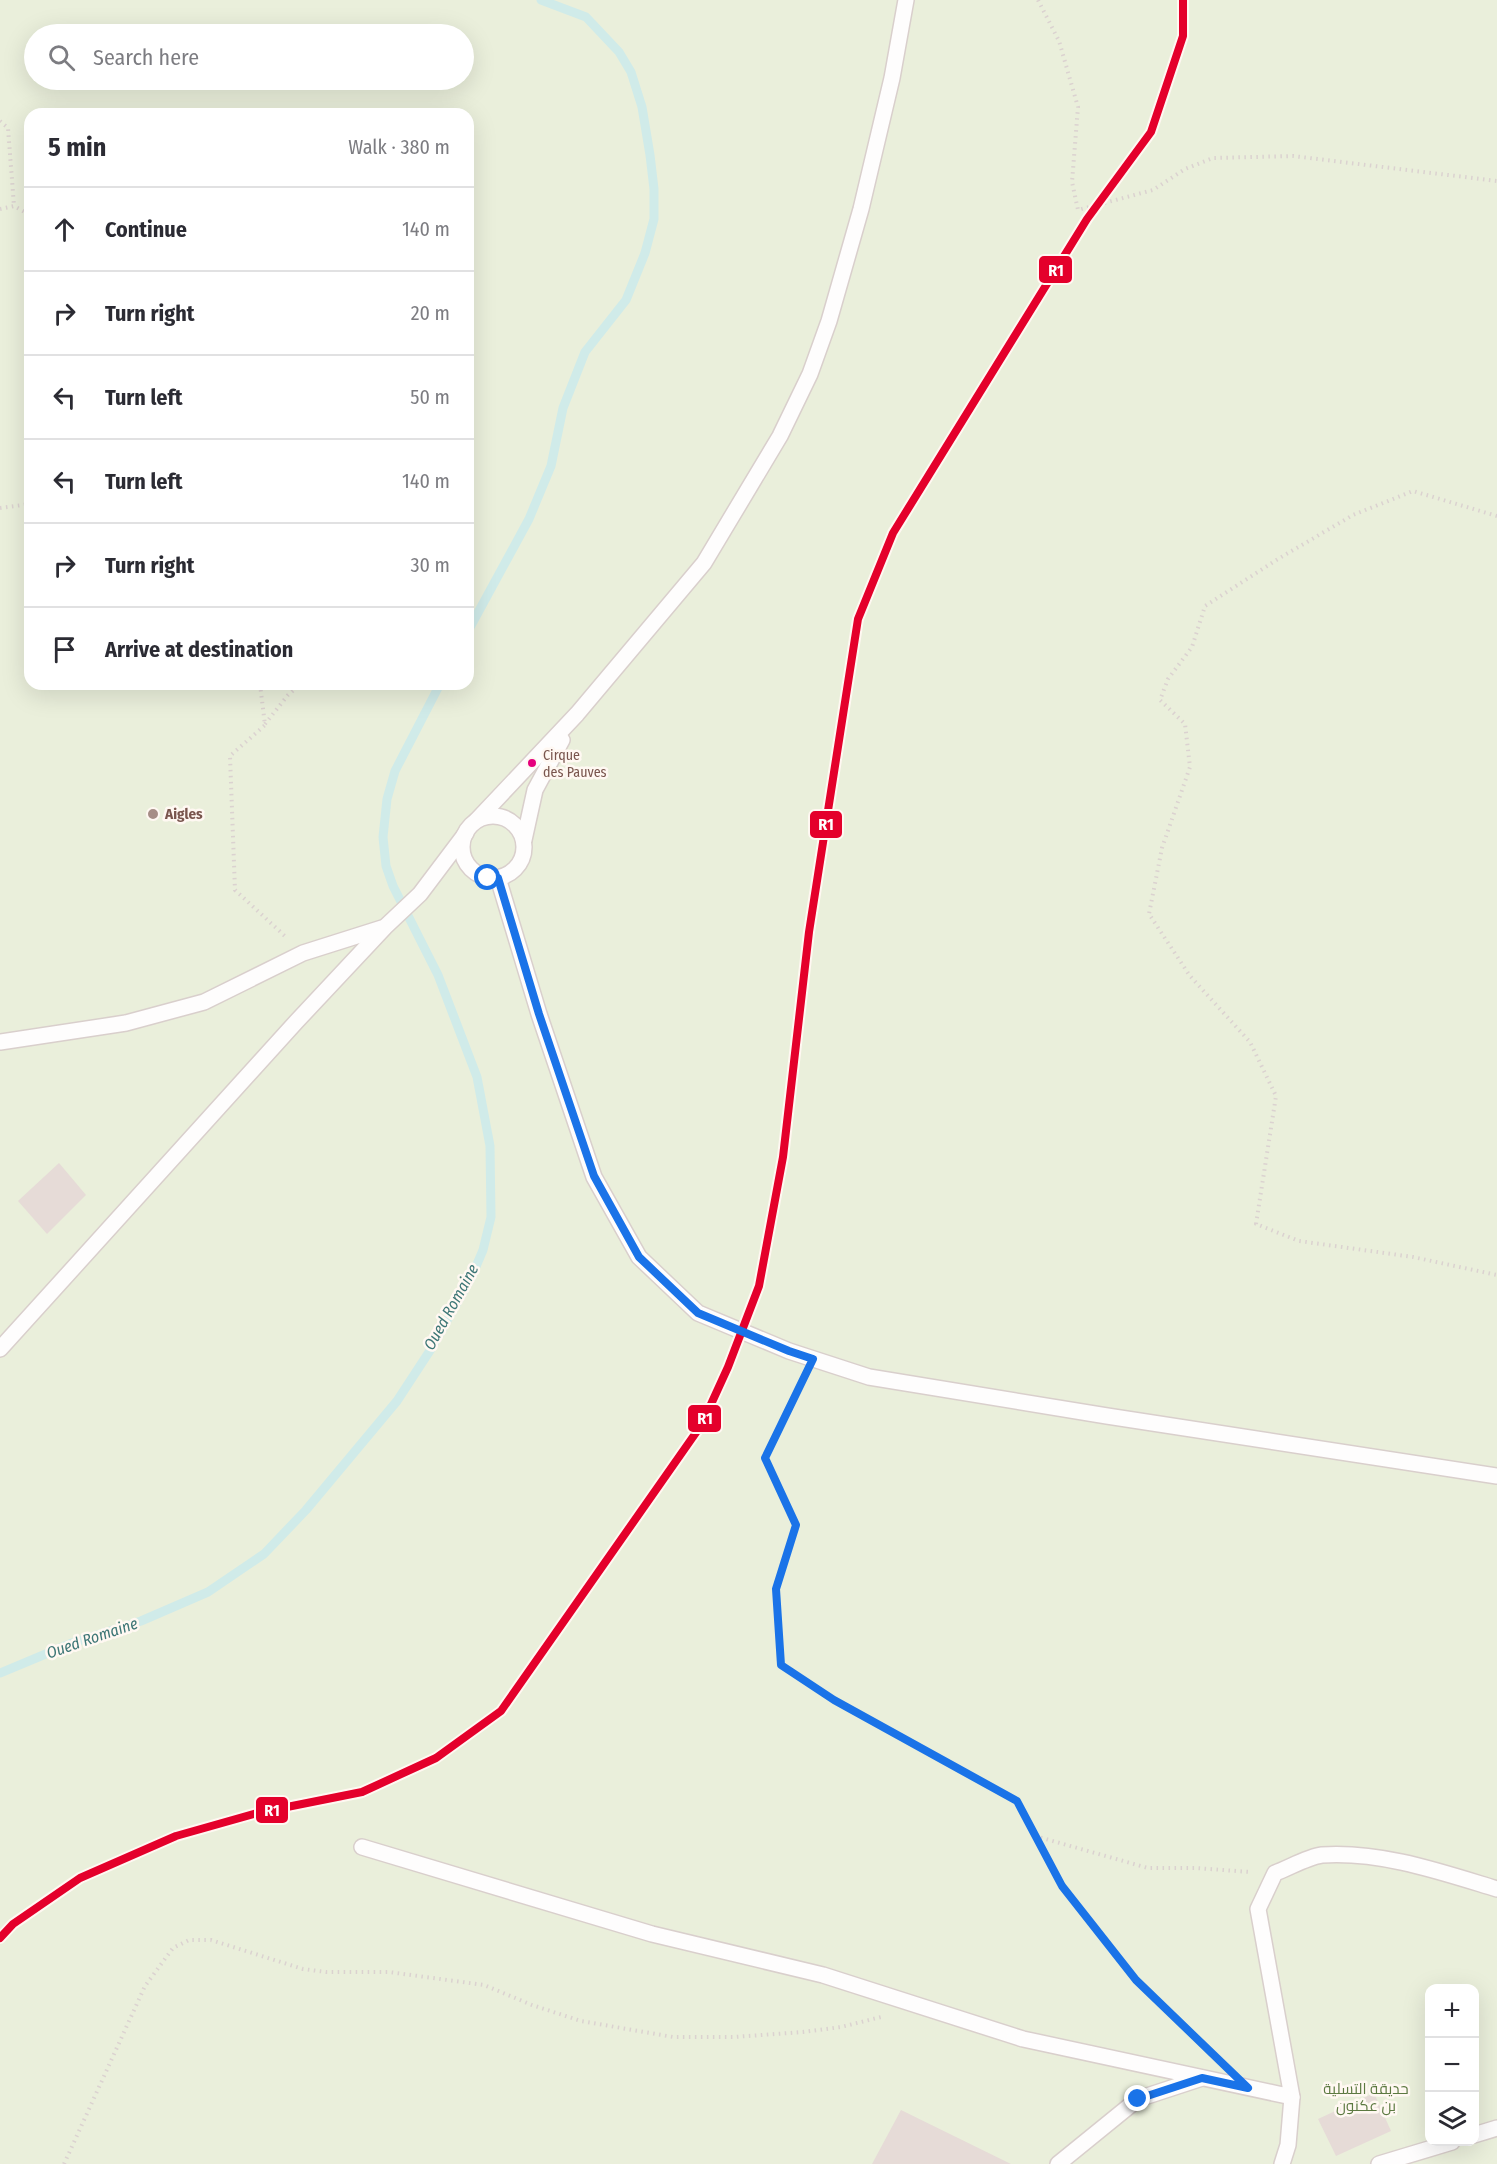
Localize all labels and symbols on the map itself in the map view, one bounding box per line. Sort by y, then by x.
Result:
line badge: R1 [1038,255,1073,284]
text: R1 [1048,261,1064,280]
place label: Cirque des Pauves [543,747,607,781]
marker: Cirque des Pauves [526,757,538,769]
place label: Aigles [164,805,203,823]
marker: Aigles [146,807,160,821]
line badge: R1 [809,810,843,839]
text: R1 [818,815,834,834]
route start [474,864,500,890]
water label: Oued Romaine [420,1260,483,1353]
line badge: R1 [687,1404,722,1433]
text: R1 [697,1409,713,1428]
water label: Oued Romaine [44,1613,141,1662]
line badge: R1 [255,1796,289,1824]
text: R1 [264,1801,280,1820]
park label: حديقة التسلية بن عكنون [1323,2080,1409,2116]
route end [1124,2085,1150,2111]

